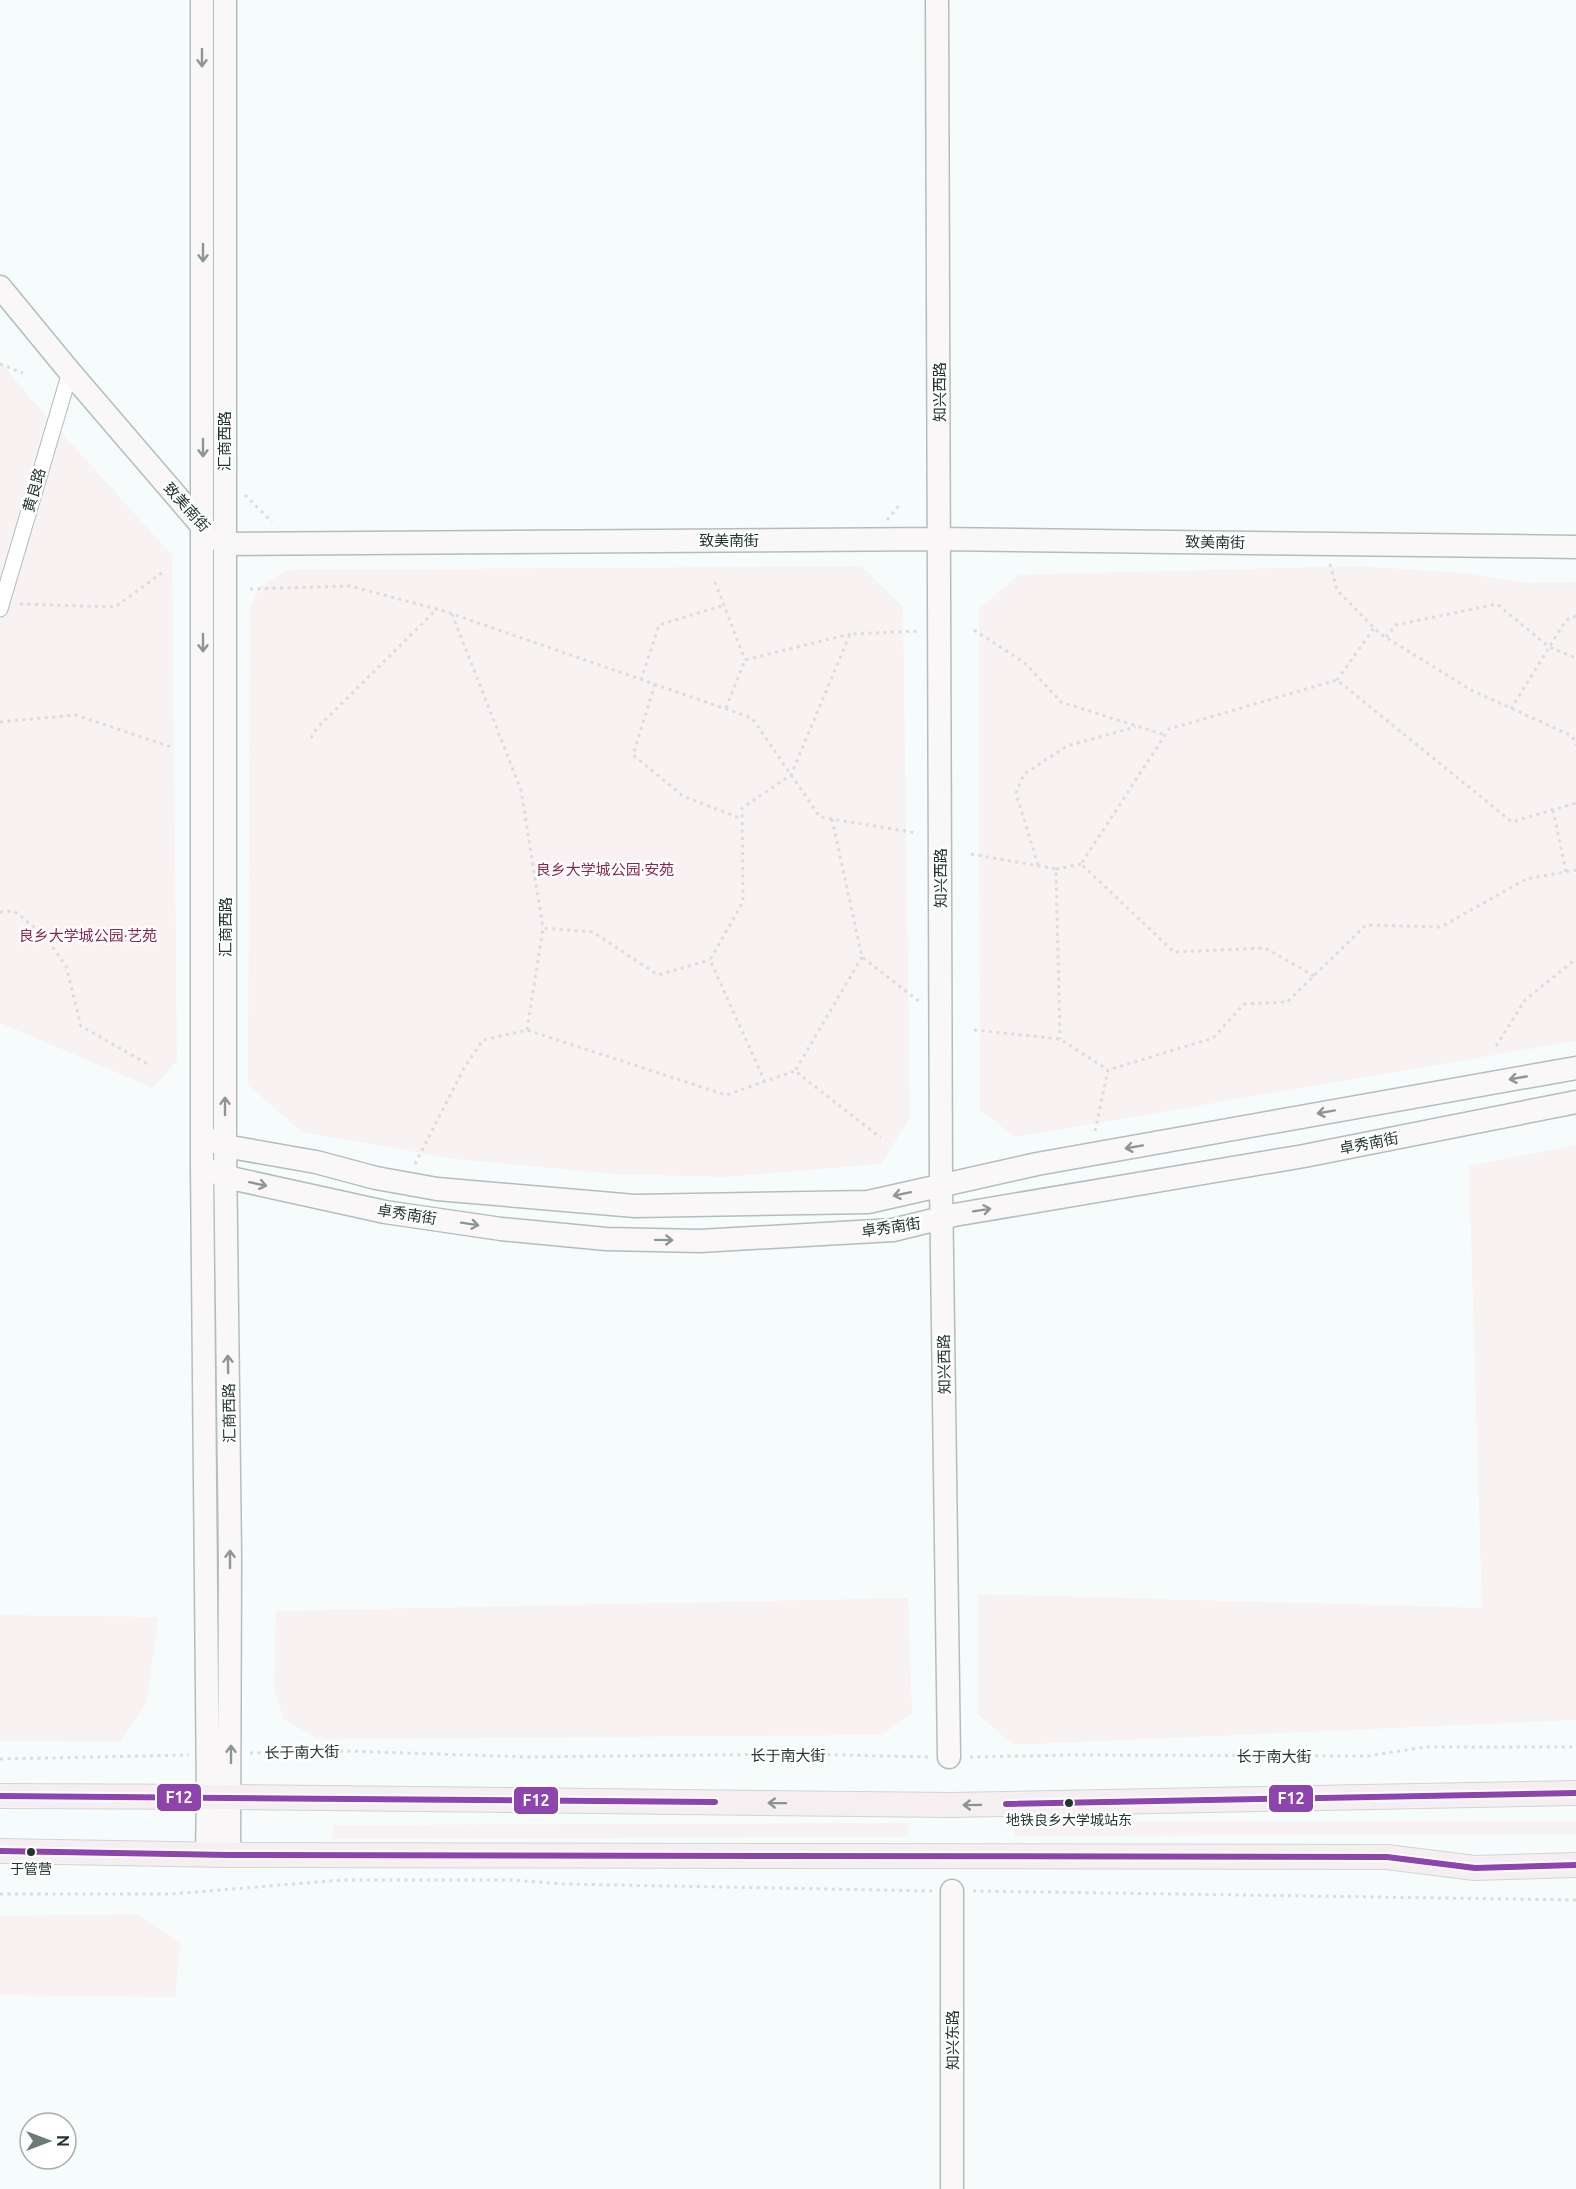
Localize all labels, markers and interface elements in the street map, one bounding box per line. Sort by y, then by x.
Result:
one-way arrow [196,48,208,68]
one-way arrow [197,243,209,263]
street label: 知兴西路 [931,362,948,422]
street label: 汇商西路 [216,411,233,471]
one-way arrow [197,438,209,458]
street label: 黄良路 [20,466,48,514]
street label: 致美南街 [161,479,213,535]
street label: 致美南街 [699,532,759,549]
street label: 致美南街 [1185,533,1245,551]
one-way arrow [197,633,209,653]
street label: 知兴西路 [932,848,949,908]
park label: 良乡大学城公园·安苑 [536,861,674,878]
street label: 汇商西路 [217,897,234,957]
park label: 良乡大学城公园·艺苑 [19,927,157,944]
one-way arrow [1509,1073,1529,1084]
one-way arrow [219,1097,231,1117]
one-way arrow [1317,1107,1337,1118]
street label: 卓秀南街 [1338,1129,1400,1157]
one-way arrow [1125,1141,1145,1152]
one-way arrow [248,1178,267,1190]
one-way arrow [893,1189,913,1200]
street label: 卓秀南街 [376,1201,438,1227]
one-way arrow [972,1204,991,1215]
street label: 卓秀南街 [860,1214,922,1240]
one-way arrow [459,1219,479,1230]
one-way arrow [653,1235,673,1246]
street label: 知兴西路 [935,1334,953,1394]
one-way arrow [222,1355,234,1375]
street label: 汇商西路 [220,1383,238,1443]
one-way arrow [224,1550,236,1570]
street label: 长于南大街 [264,1743,340,1761]
one-way arrow [225,1745,237,1765]
street label: 长于南大街 [750,1747,826,1764]
street label: 长于南大街 [1236,1748,1312,1765]
line badge: F12 [156,1783,202,1812]
line badge: F12 [1268,1784,1314,1813]
line badge: F12 [513,1786,559,1815]
text: F12 [165,1788,193,1806]
text: F12 [1277,1789,1305,1807]
text: F12 [522,1791,550,1809]
one-way arrow [767,1797,787,1809]
marker: 地铁良乡大学城站东 [1063,1797,1075,1809]
one-way arrow [962,1799,982,1811]
place label: 地铁良乡大学城站东 [1006,1812,1132,1828]
marker: 于管营 [25,1846,37,1858]
place label: 于管营 [10,1861,52,1877]
street label: 知兴东路 [944,2010,961,2070]
north arrow [18,2111,78,2171]
text: N [54,2135,72,2147]

